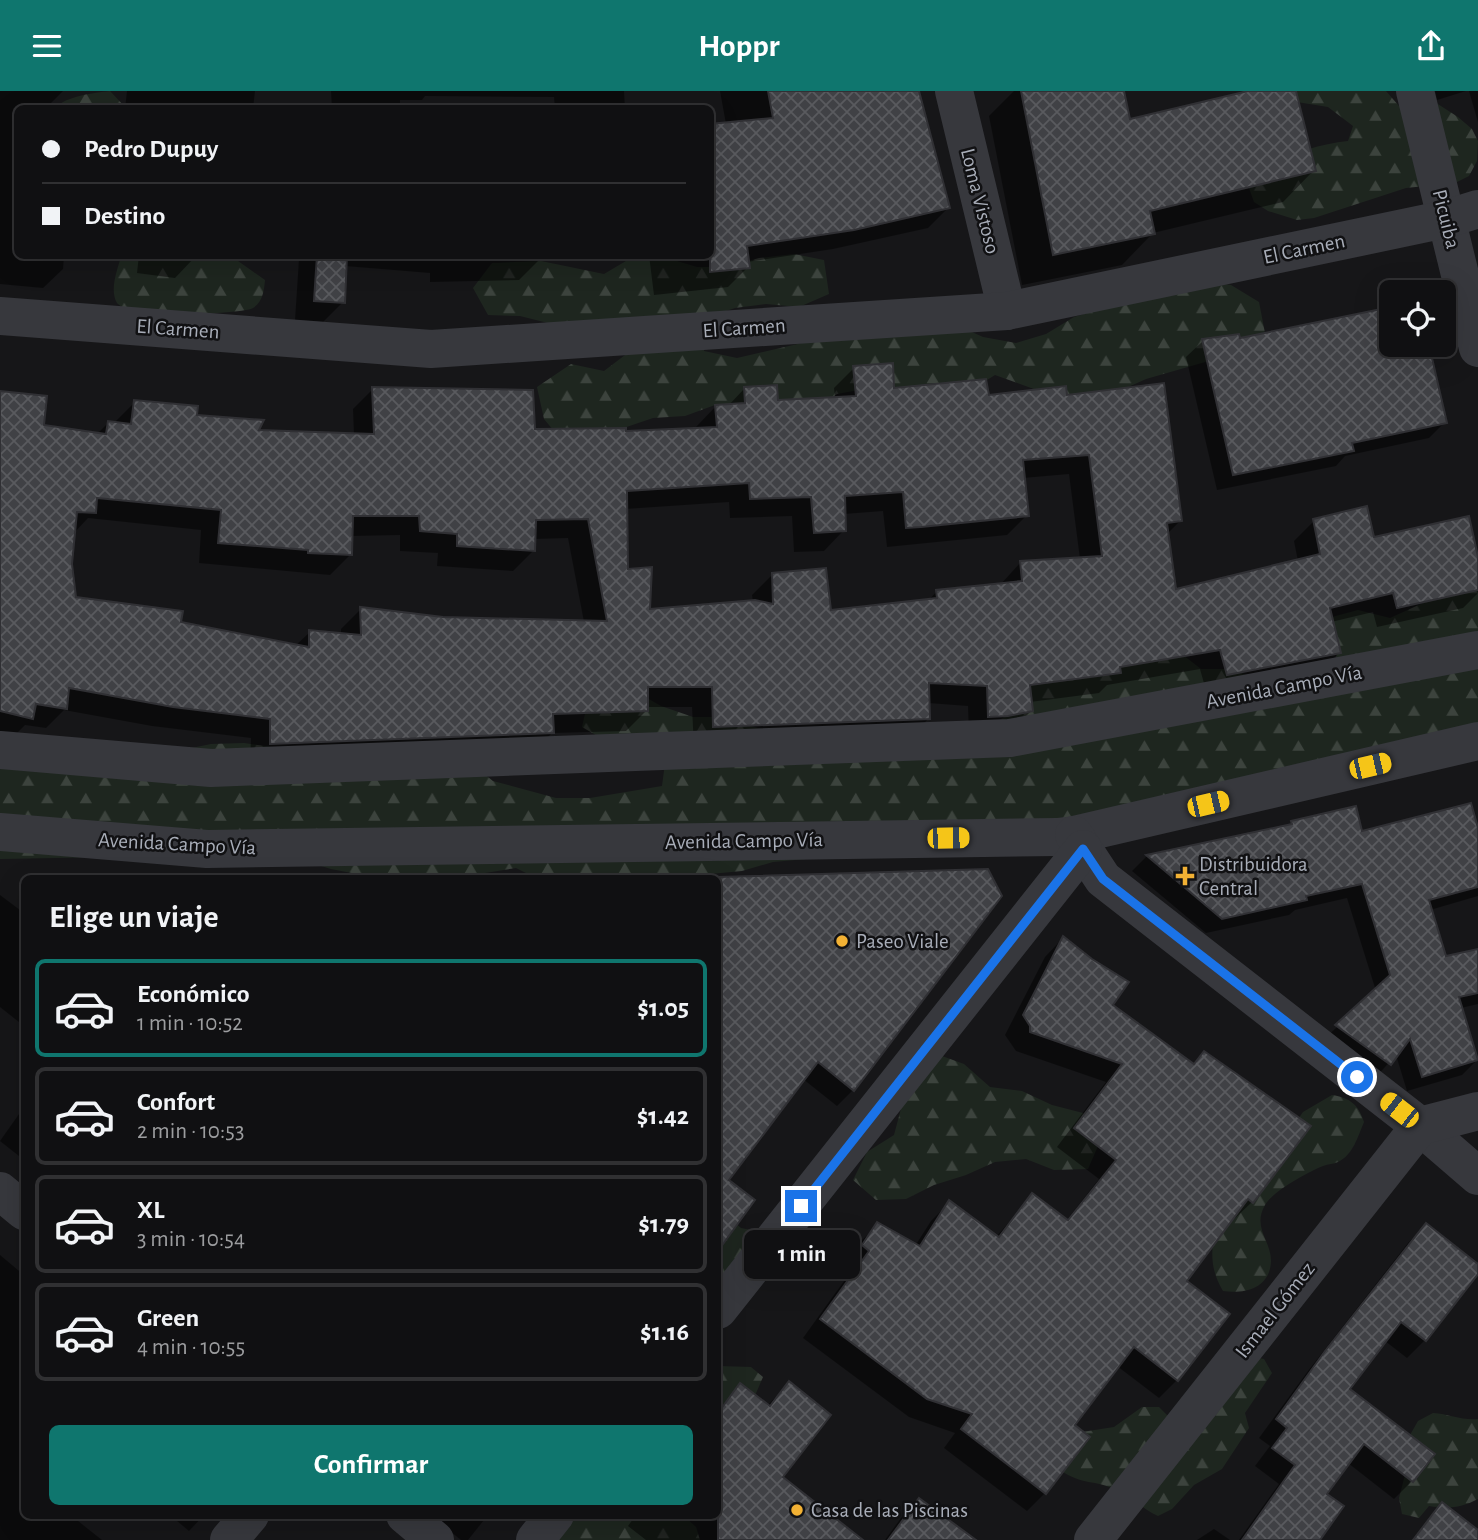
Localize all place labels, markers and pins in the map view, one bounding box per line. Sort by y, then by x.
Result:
place label: Distribuidora Central [1199,854,1308,899]
marker: Distribuidora Central [1177,868,1193,884]
place label: Paseo Viale [856,931,949,952]
marker: Paseo Viale [834,933,850,949]
place label: Casa de las Piscinas [811,1500,968,1521]
marker: Casa de las Piscinas [789,1502,805,1518]

